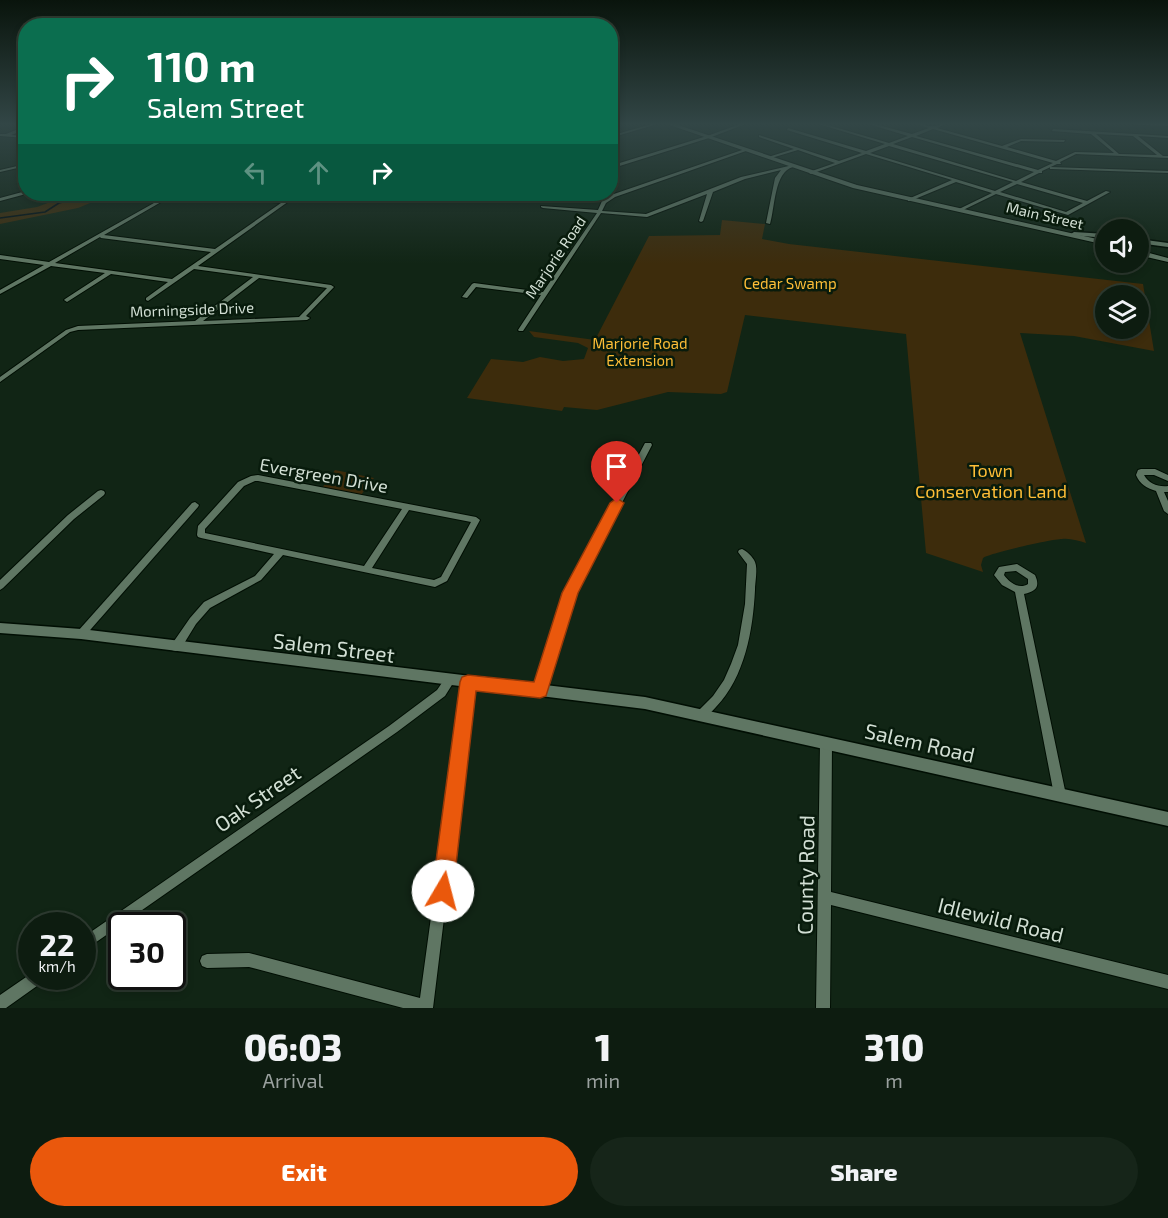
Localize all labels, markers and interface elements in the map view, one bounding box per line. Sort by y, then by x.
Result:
text: 110 m [147,40,256,90]
icon: right [48,42,126,120]
text: Salem Street [147,91,304,123]
icon: left [239,156,272,189]
icon: ahead [302,156,335,189]
icon: right [365,156,398,189]
street label: Main Street [1005,197,1086,233]
street label: Marjorie Road [521,212,590,302]
map controls [1095,219,1149,339]
button: sound [1095,219,1149,273]
park label: Cedar Swamp [743,274,837,292]
button: layers [1095,285,1149,339]
street label: Morningside Drive [130,298,254,320]
park label: Marjorie Road Extension [592,334,688,369]
pin [591,441,642,503]
icon: arrive [600,450,633,483]
street label: Evergreen Drive [258,453,390,497]
park label: Town Conservation Land [915,459,1067,502]
street label: Salem Street [272,627,396,667]
street label: Salem Road [862,717,978,767]
street label: Oak Street [209,759,305,837]
street label: County Road [791,815,819,935]
position arrow [411,859,475,923]
street label: Idlewild Road [935,891,1067,947]
speed limit sign: 30 [108,912,186,990]
text: 22 [40,926,74,962]
text: km/h [38,957,76,975]
text: 06:03 [244,1025,342,1068]
text: 1 [595,1025,611,1068]
text: 310 [864,1025,924,1068]
text: Arrival [263,1068,323,1092]
text: min [586,1068,620,1092]
text: m [885,1068,903,1092]
button: Exit [30,1137,578,1206]
button: Share [590,1137,1138,1206]

